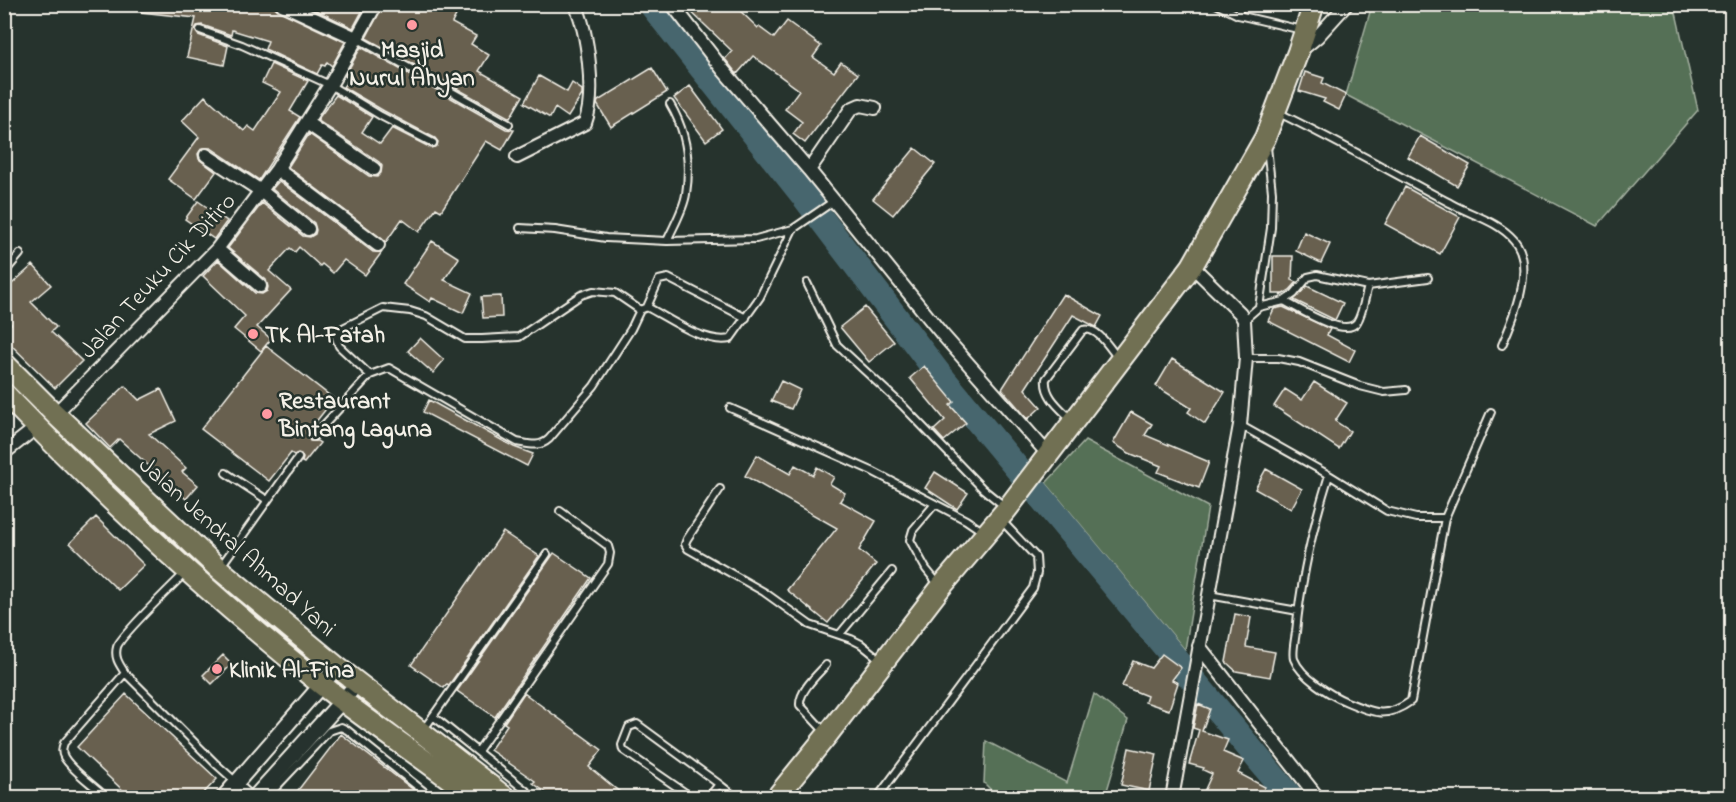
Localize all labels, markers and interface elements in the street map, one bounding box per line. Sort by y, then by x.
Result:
marker: Masjid Nurul Ahyan [405,18,419,32]
place label: Masjid Nurul Ahyan [349,34,475,98]
street label: Jalan Teuku Cik Ditiro [72,186,245,368]
place label: TK Al-Fatah [265,319,385,354]
marker: TK Al-Fatah [246,327,260,341]
place label: Restaurant Bintang Laguna [278,385,432,449]
marker: Restaurant Bintang Laguna [260,407,274,421]
street label: Jalan Jendral Ahmad Yani [130,450,343,646]
place label: Klinik Al-Fina [229,654,354,689]
marker: Klinik Al-Fina [210,662,224,676]

